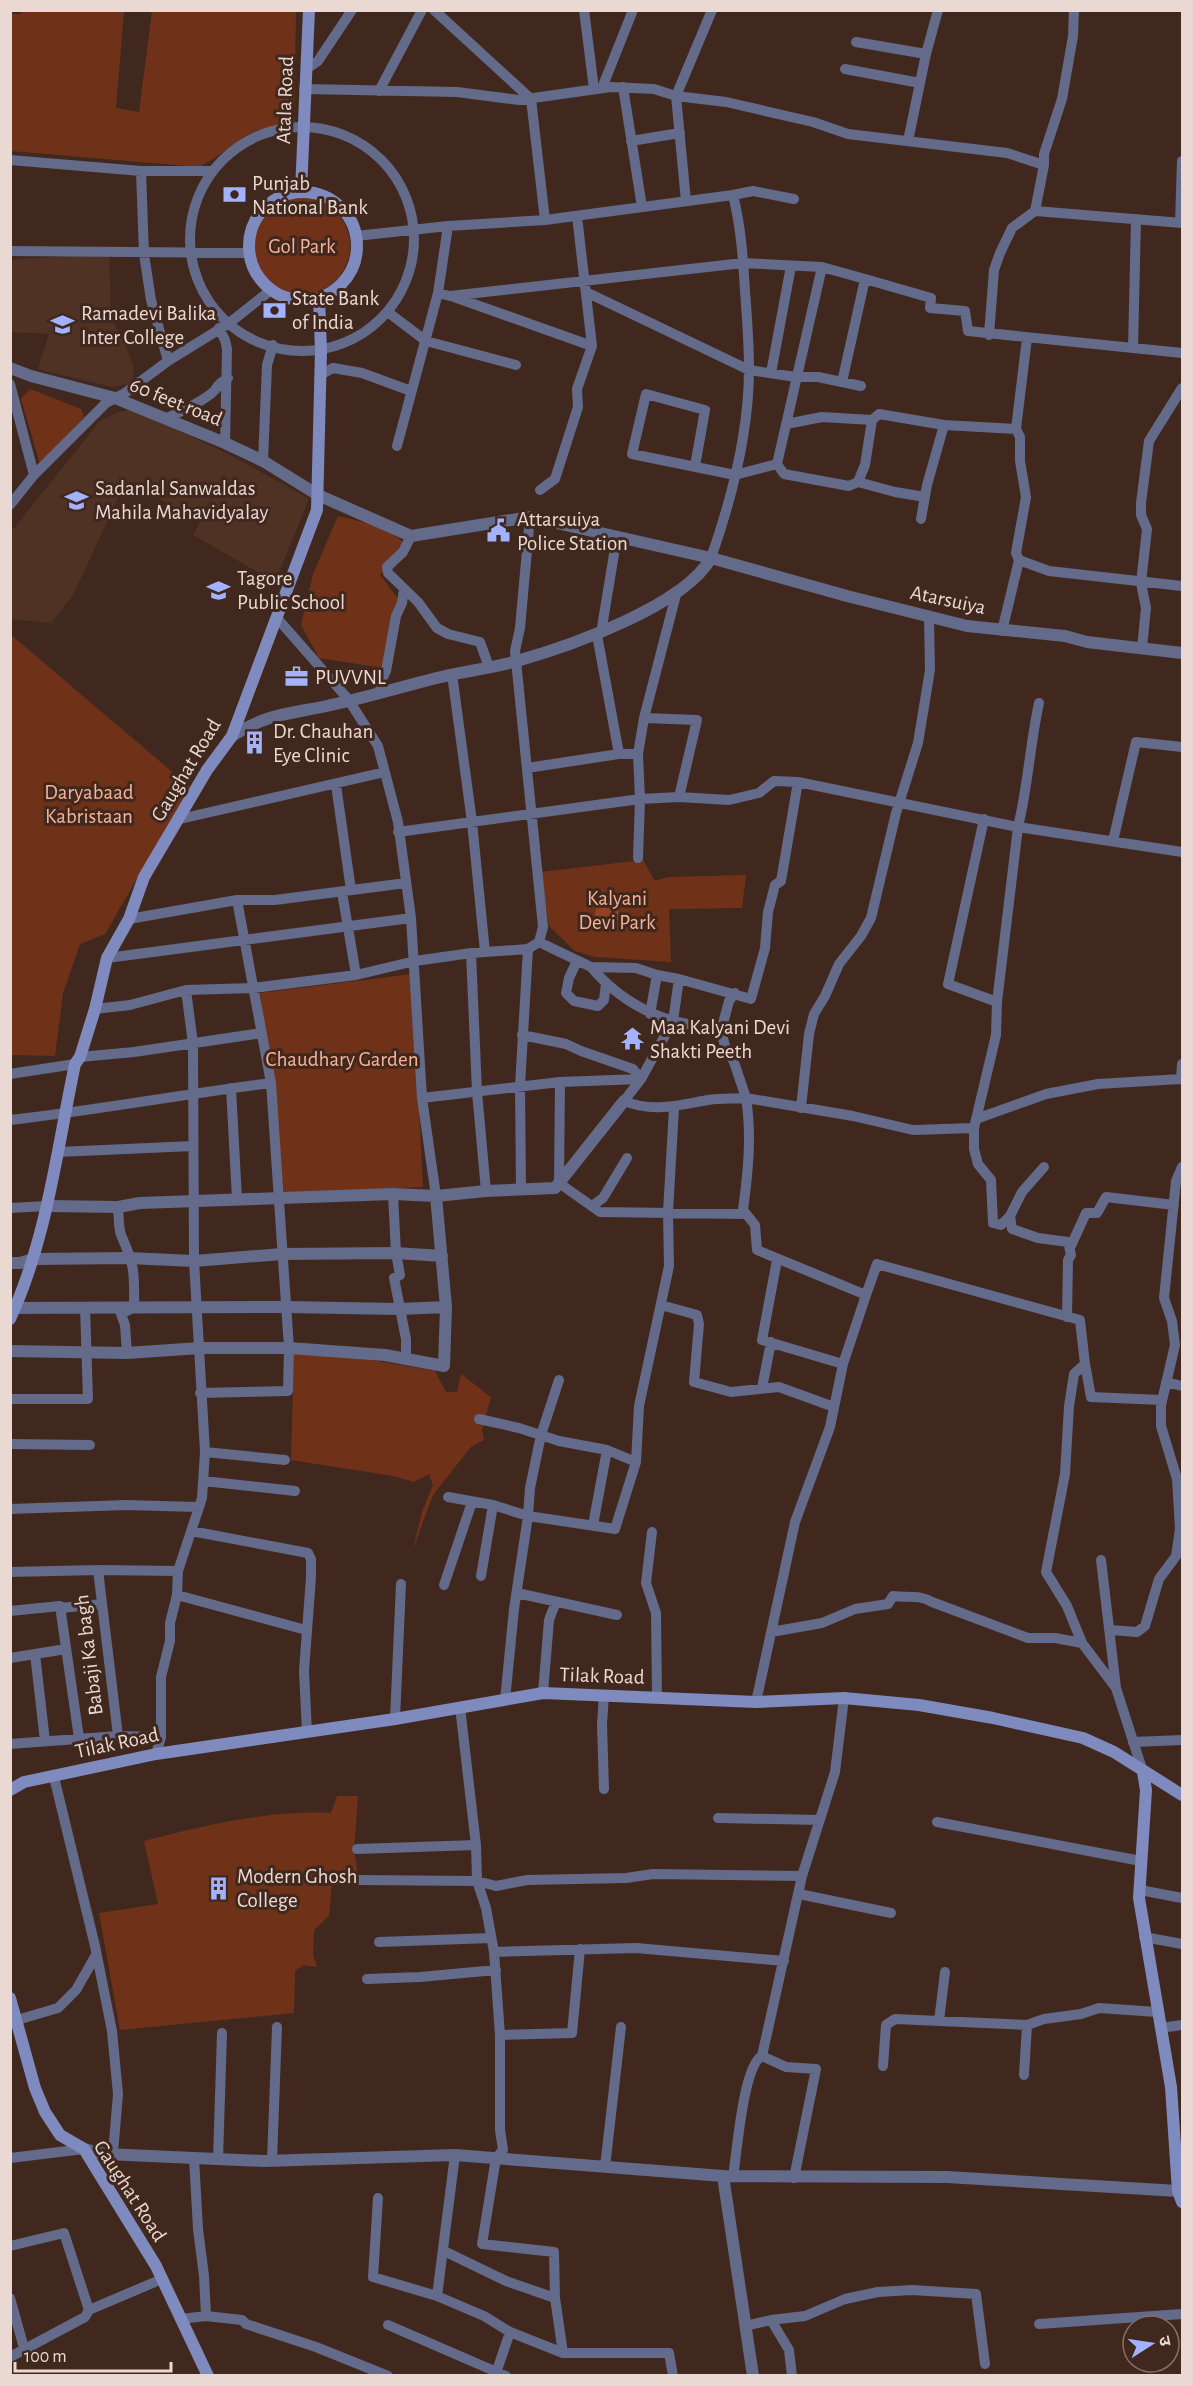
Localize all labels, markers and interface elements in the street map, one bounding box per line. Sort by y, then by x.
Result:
street label: Atala Road [273,55,297,144]
place label: Punjab National Bank [252,173,368,218]
bank icon: Punjab National Bank [221,182,247,208]
park label: Gol Park [268,236,336,257]
place label: State Bank of India [292,288,379,333]
bank icon: State Bank of India [261,297,287,323]
place label: Ramadevi Balika Inter College [81,303,217,348]
school or university icon: Ramadevi Balika Inter College [50,312,76,338]
street label: 60 feet road [127,374,225,430]
place label: Sadanlal Sanwaldas Mahila Mahavidyalay [95,478,269,523]
school or university icon: Sadanlal Sanwaldas Mahila Mahavidyalay [64,487,90,513]
place label: Attarsuiya Police Station [517,509,628,554]
public building icon: Attarsuiya Police Station [486,518,512,544]
place label: Tagore Public School [237,568,345,613]
school or university icon: Tagore Public School [206,577,232,603]
street label: Atarsuiya [908,582,988,618]
office icon: PUVVNL [284,664,310,690]
place label: PUVVNL [315,667,386,688]
street label: Gaughat Road [147,715,225,825]
place label: Dr. Chauhan Eye Clinic [273,721,373,766]
building icon: Dr. Chauhan Eye Clinic [242,730,268,756]
park label: Daryabaad Kabristaan [44,782,134,827]
park label: Kalyani Devi Park [579,888,656,933]
place label: Maa Kalyani Devi Shakti Peeth [650,1017,790,1062]
temple icon: Maa Kalyani Devi Shakti Peeth [619,1026,645,1052]
park label: Chaudhary Garden [265,1049,419,1070]
street label: Babaji Ka bagh [71,1593,107,1717]
street label: Tilak Road [559,1664,645,1688]
street label: Tilak Road [73,1724,161,1762]
place label: Modern Ghosh College [237,1866,357,1911]
building icon: Modern Ghosh College [206,1875,232,1901]
street label: Gaughat Road [90,2137,170,2245]
north arrow [1121,2314,1181,2374]
scale bar [15,2335,171,2373]
text: उ [1156,2335,1174,2348]
text: 100 m [24,2348,67,2366]

